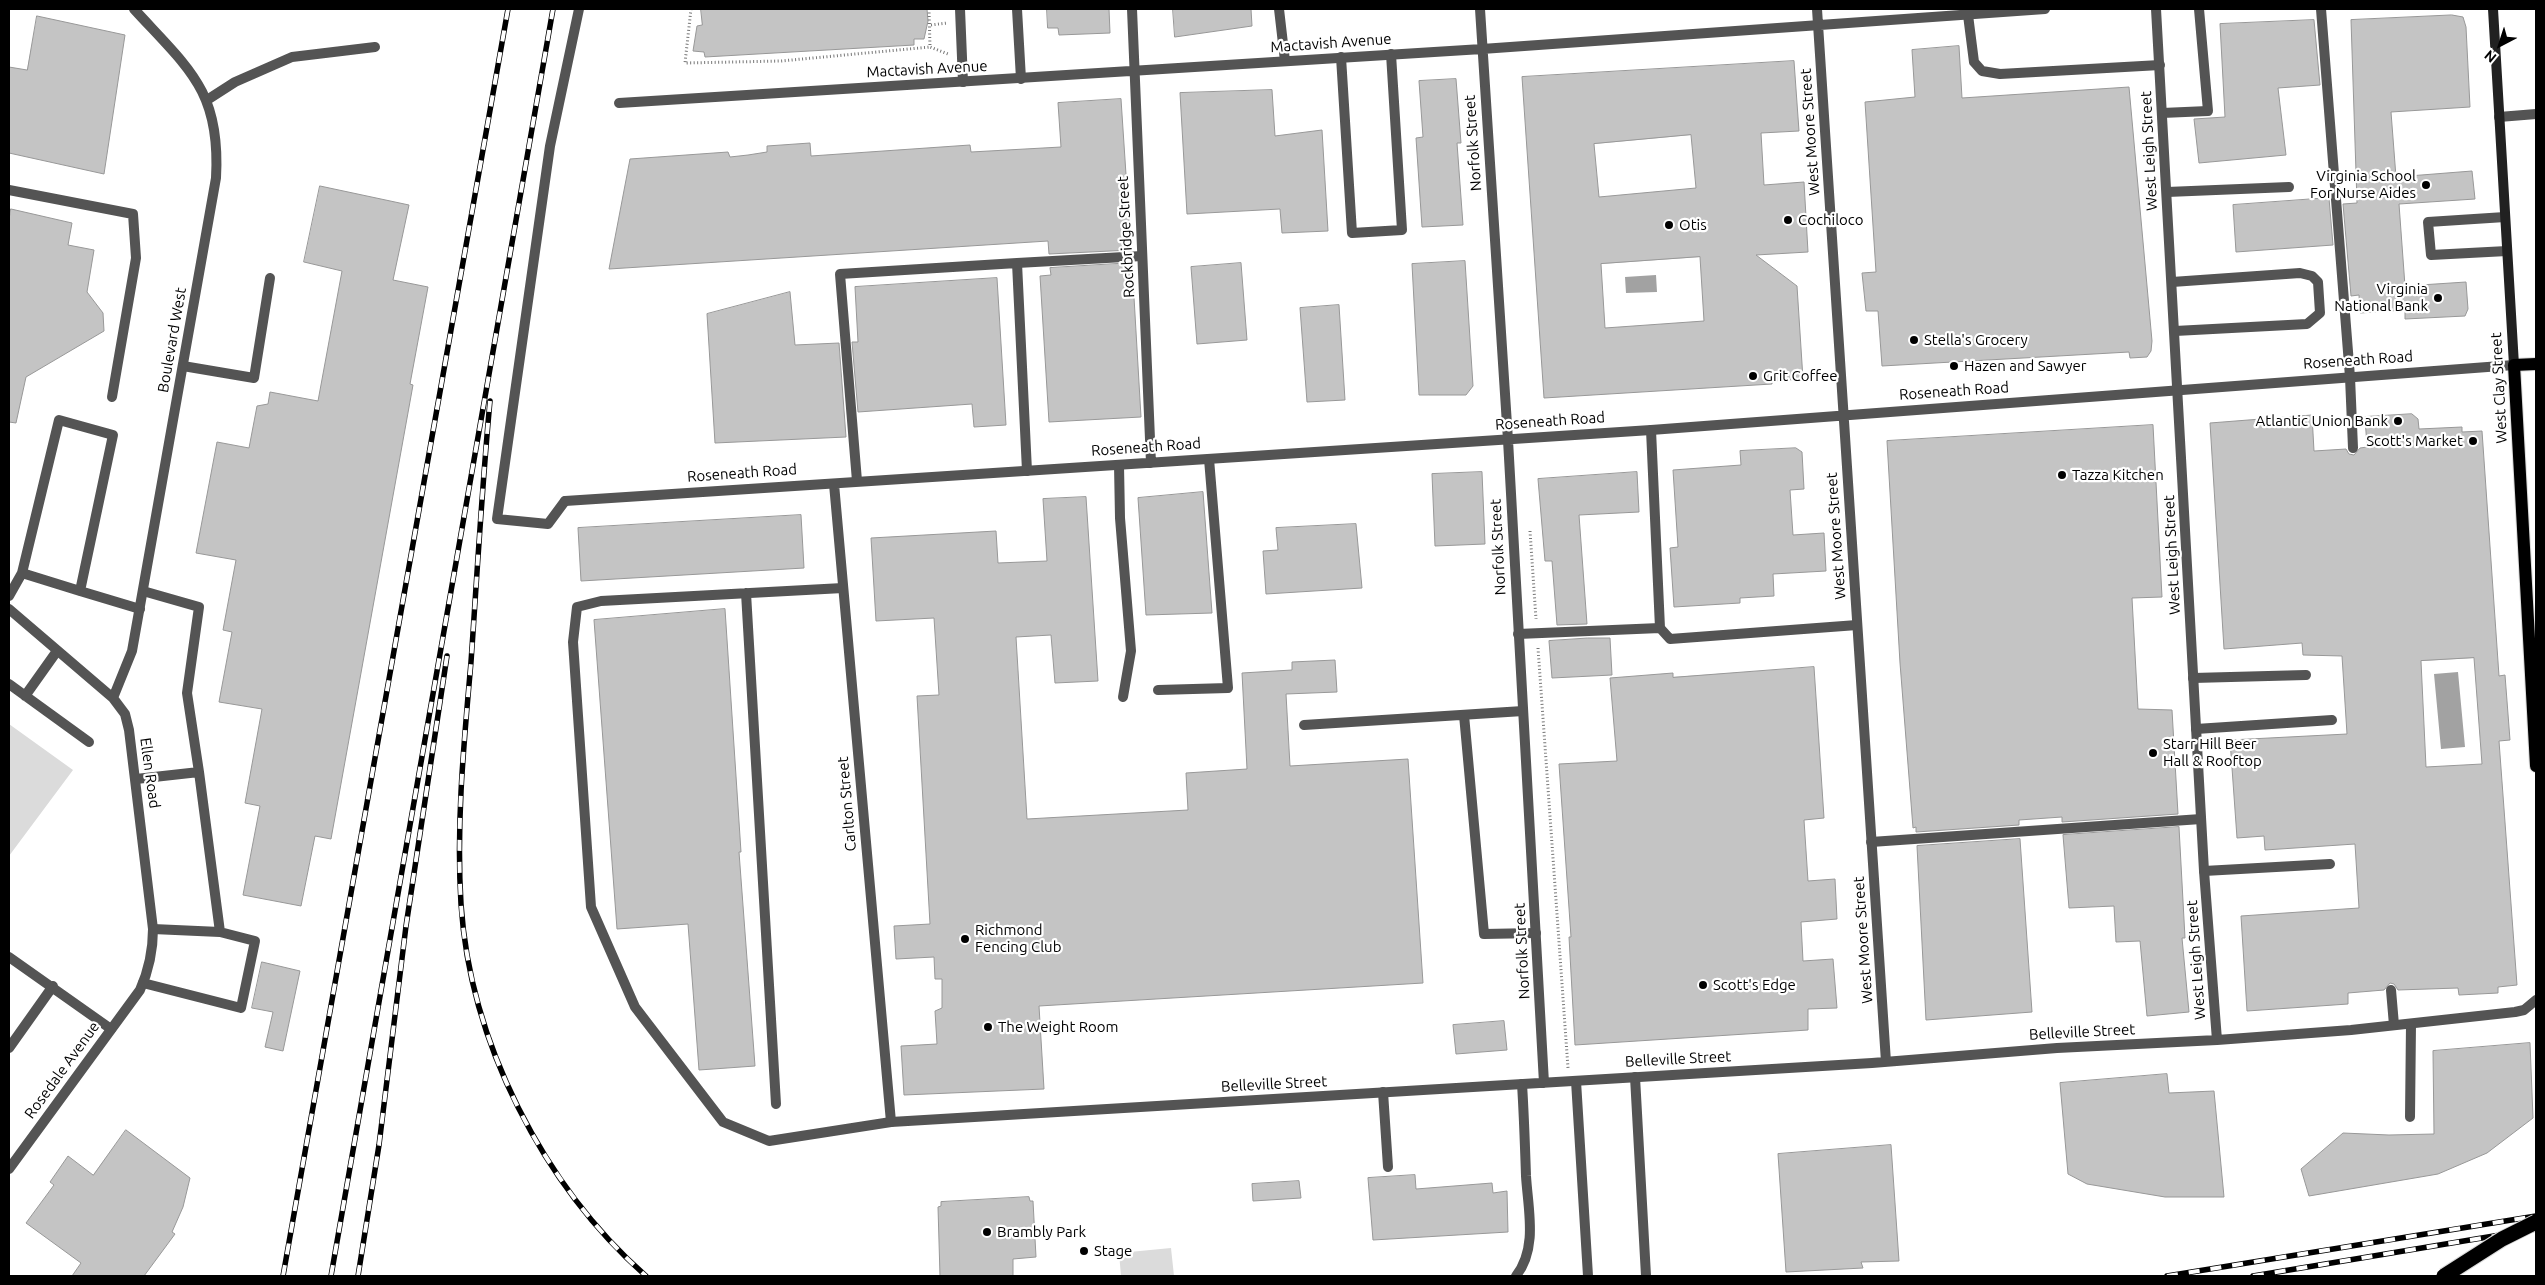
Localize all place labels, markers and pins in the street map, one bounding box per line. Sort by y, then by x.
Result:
place label: Virginia School For Nurse Aides [2310,167,2416,202]
marker: Virginia School For Nurse Aides [2420,179,2432,191]
place label: Cochiloco [1798,211,1864,229]
marker: Cochiloco [1782,214,1794,226]
place label: Otis [1679,216,1707,234]
marker: Otis [1663,219,1675,231]
place label: Virginia National Bank [2334,280,2428,315]
marker: Virginia National Bank [2432,292,2444,304]
place label: Stella's Grocery [1924,331,2028,349]
marker: Stella's Grocery [1908,334,1920,346]
place label: Hazen and Sawyer [1964,357,2086,375]
marker: Hazen and Sawyer [1948,360,1960,372]
place label: Grit Coffee [1763,367,1838,385]
marker: Grit Coffee [1747,370,1759,382]
place label: Atlantic Union Bank [2256,412,2388,430]
marker: Atlantic Union Bank [2392,415,2404,427]
place label: Scott's Market [2366,432,2463,450]
marker: Scott's Market [2467,435,2479,447]
place label: Tazza Kitchen [2072,466,2164,484]
marker: Tazza Kitchen [2056,469,2068,481]
place label: Starr Hill Beer Hall & Rooftop [2163,735,2262,770]
marker: Starr Hill Beer Hall & Rooftop [2147,747,2159,759]
place label: Richmond Fencing Club [975,921,1061,956]
marker: Richmond Fencing Club [959,933,971,945]
place label: Scott's Edge [1713,976,1796,994]
marker: Scott's Edge [1697,979,1709,991]
place label: The Weight Room [998,1018,1119,1036]
marker: The Weight Room [982,1021,994,1033]
place label: Brambly Park [997,1223,1086,1241]
marker: Brambly Park [981,1226,993,1238]
place label: Stage [1094,1242,1132,1260]
marker: Stage [1078,1245,1090,1257]

